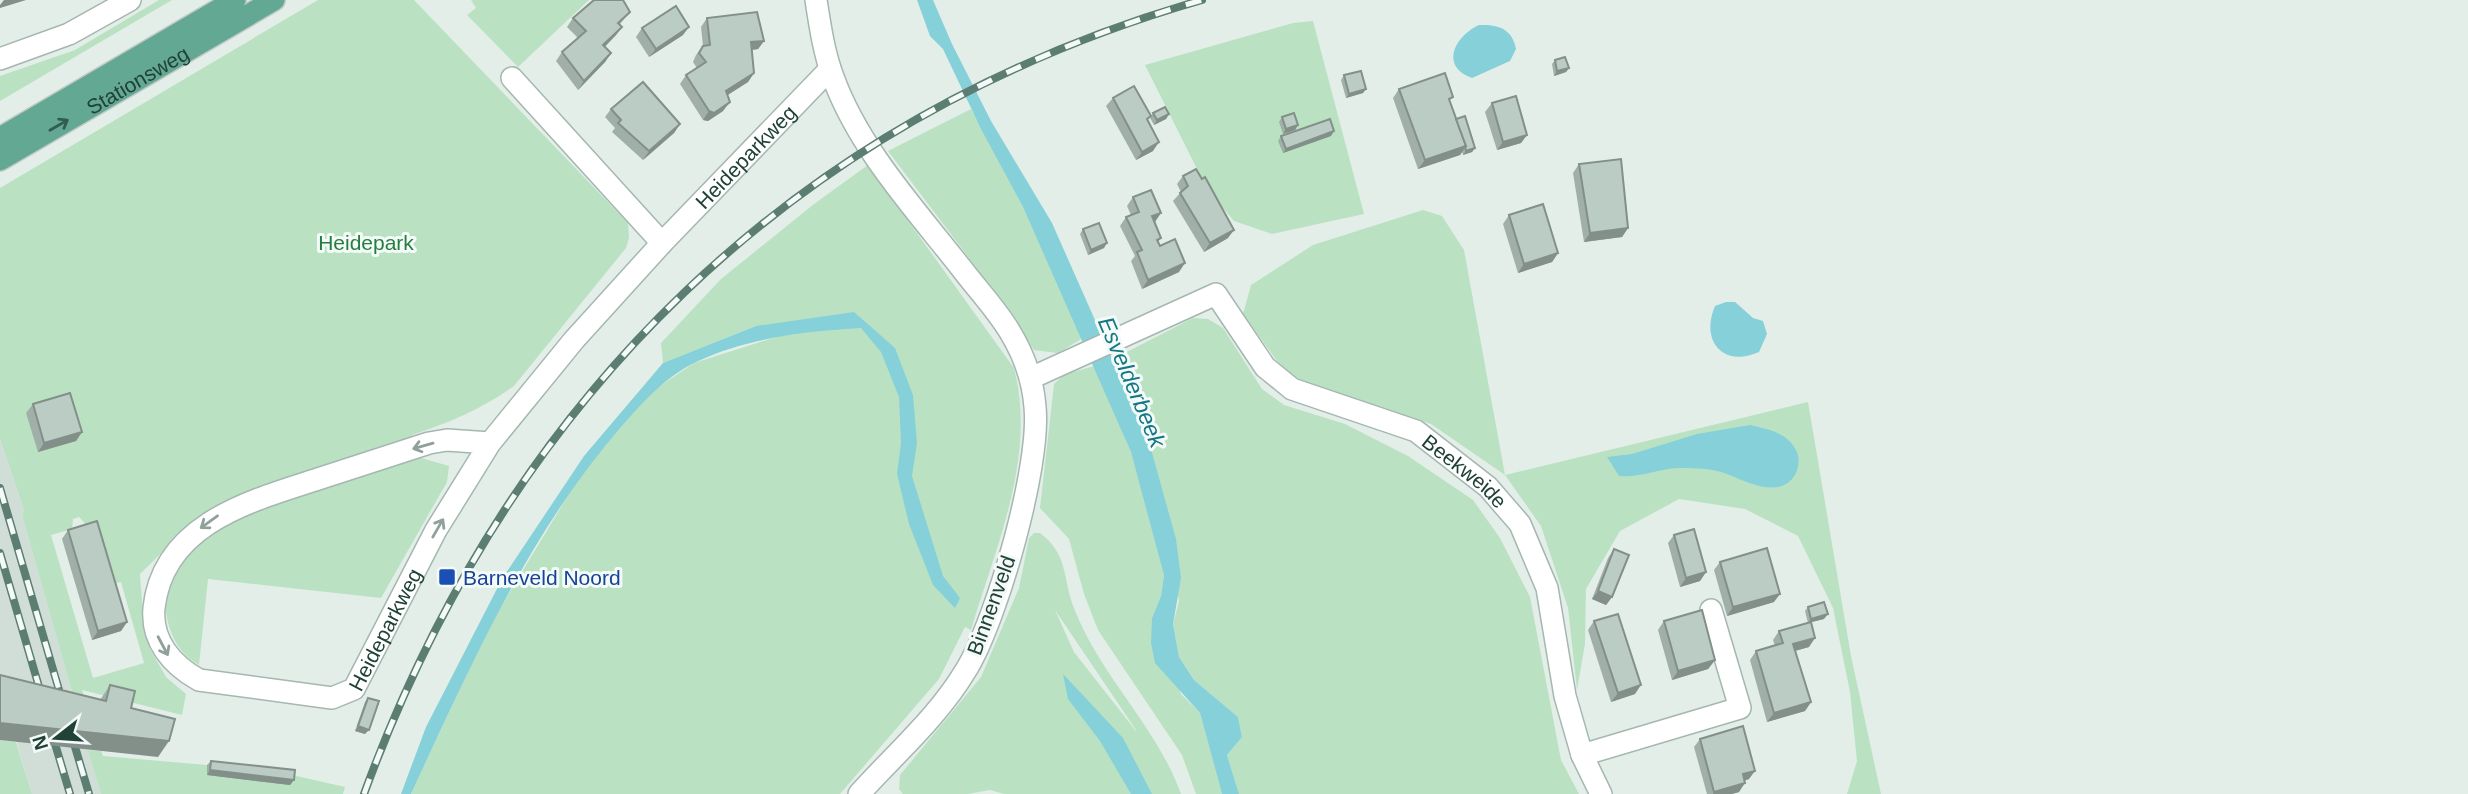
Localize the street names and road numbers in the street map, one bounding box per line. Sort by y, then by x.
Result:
street label: Stationsweg [82,41,193,119]
street label: Heideparkweg [690,100,800,213]
street label: Beekweide [1418,429,1512,512]
street label: Binnenveld [962,552,1020,658]
street label: Heideparkweg [344,564,426,694]

